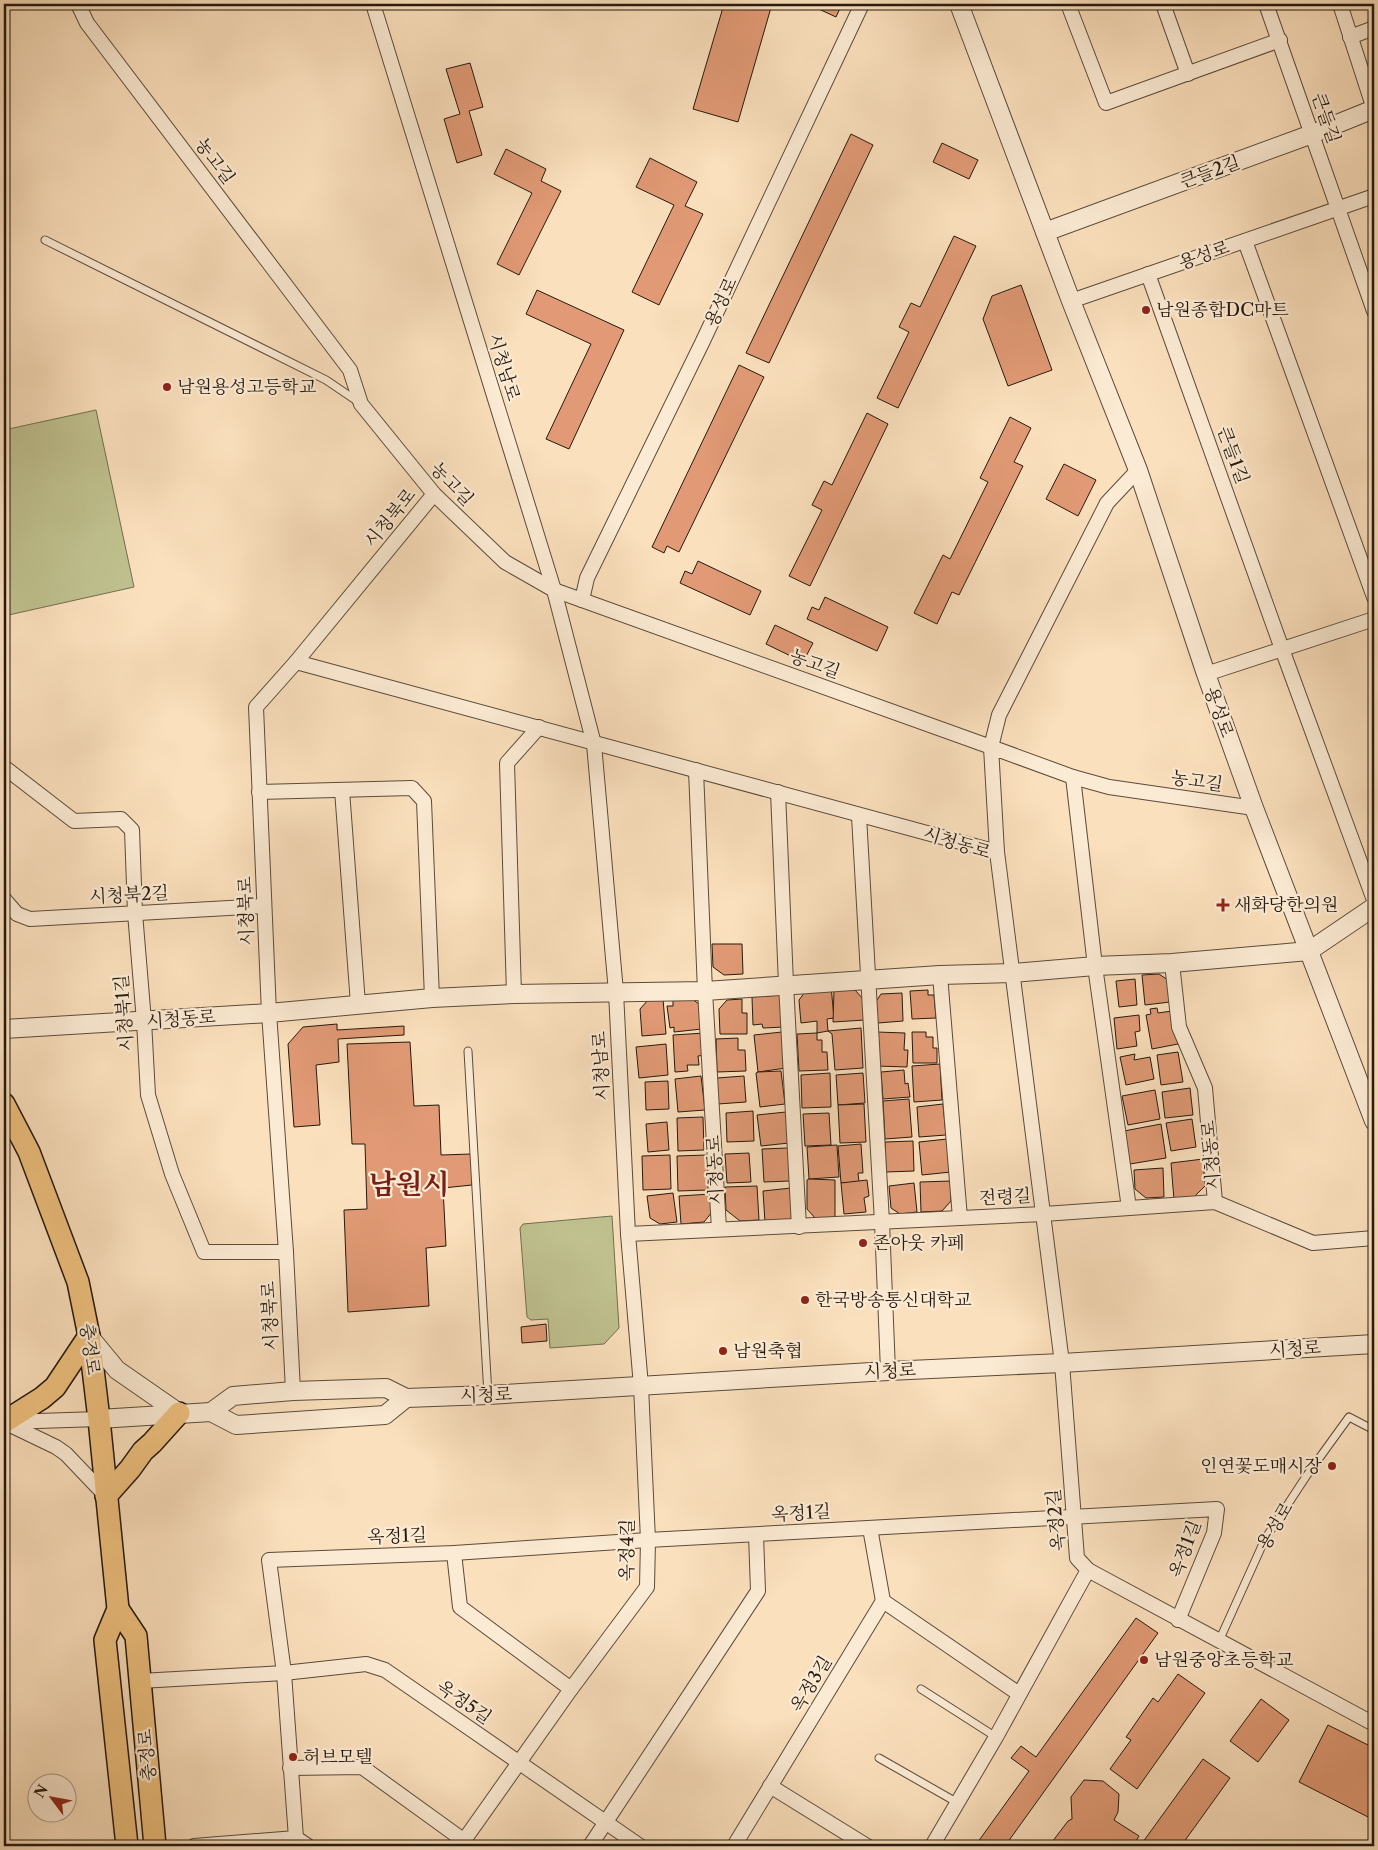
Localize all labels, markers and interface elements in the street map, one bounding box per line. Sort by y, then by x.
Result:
street label: 큰들길 [1307,90,1345,146]
street label: 농고길 [191,134,239,188]
street label: 큰들2길 [1177,151,1243,193]
street label: 용성로 [1176,236,1232,274]
street label: 용성로 [700,274,742,330]
place label: 남원종합DC마트 [1156,299,1289,321]
marker: 남원종합DC마트 [1140,304,1152,316]
street label: 시청남로 [483,331,525,403]
place label: 남원용성고등학교 [177,376,317,398]
marker: 남원용성고등학교 [161,381,173,393]
street label: 큰들1길 [1212,423,1254,487]
street label: 농고길 [426,458,478,510]
street label: 시청북로 [360,484,420,552]
street label: 농고길 [787,645,843,683]
street label: 용성로 [1200,684,1238,740]
street label: 농고길 [1170,766,1224,796]
street label: 시청동로 [921,822,993,864]
street label: 시청북로 [234,876,258,946]
street label: 시청북2길 [89,882,169,908]
place label: 새화당한의원 [1234,894,1338,916]
marker: 새화당한의원 [1216,898,1230,912]
street label: 시청북1길 [110,974,138,1052]
street label: 시청동로 [146,1006,216,1032]
street label: 시청남로 [588,1031,614,1101]
street label: 시청동로 [1197,1119,1225,1191]
street label: 시청동로 [702,1135,728,1205]
district label: 남원시 [368,1167,450,1201]
street label: 전령길 [978,1185,1032,1209]
place label: 존아웃 카페 [873,1232,965,1254]
marker: 존아웃 카페 [857,1237,869,1249]
street label: 시청북로 [257,1281,283,1351]
place label: 한국방송통신대학교 [815,1289,972,1311]
marker: 한국방송통신대학교 [799,1294,811,1306]
street label: 충정로 [75,1322,105,1376]
street label: 시청로 [1268,1336,1322,1362]
place label: 남원축협 [733,1340,803,1362]
marker: 남원축협 [717,1345,729,1357]
street label: 시청로 [863,1359,917,1383]
street label: 시청로 [460,1383,512,1407]
place label: 인연꽃도매시장 [1200,1455,1323,1477]
marker: 인연꽃도매시장 [1326,1460,1338,1472]
street label: 옥정2길 [1042,1488,1070,1552]
street label: 용성로 [1252,1498,1298,1554]
street label: 옥정1길 [771,1500,831,1526]
street label: 옥정1길 [1164,1517,1206,1581]
street label: 옥정4길 [615,1519,639,1581]
street label: 옥정1길 [367,1524,427,1548]
place label: 남원중앙초등학교 [1154,1649,1294,1671]
street label: 옥정3길 [786,1652,836,1716]
marker: 남원중앙초등학교 [1138,1654,1150,1666]
street label: 옥정5길 [432,1675,496,1729]
street label: 충정로 [134,1728,160,1782]
place label: 허브모텔 [303,1746,373,1768]
marker: 허브모텔 [287,1751,299,1763]
north arrow [28,1772,78,1822]
text: N [30,1781,52,1801]

